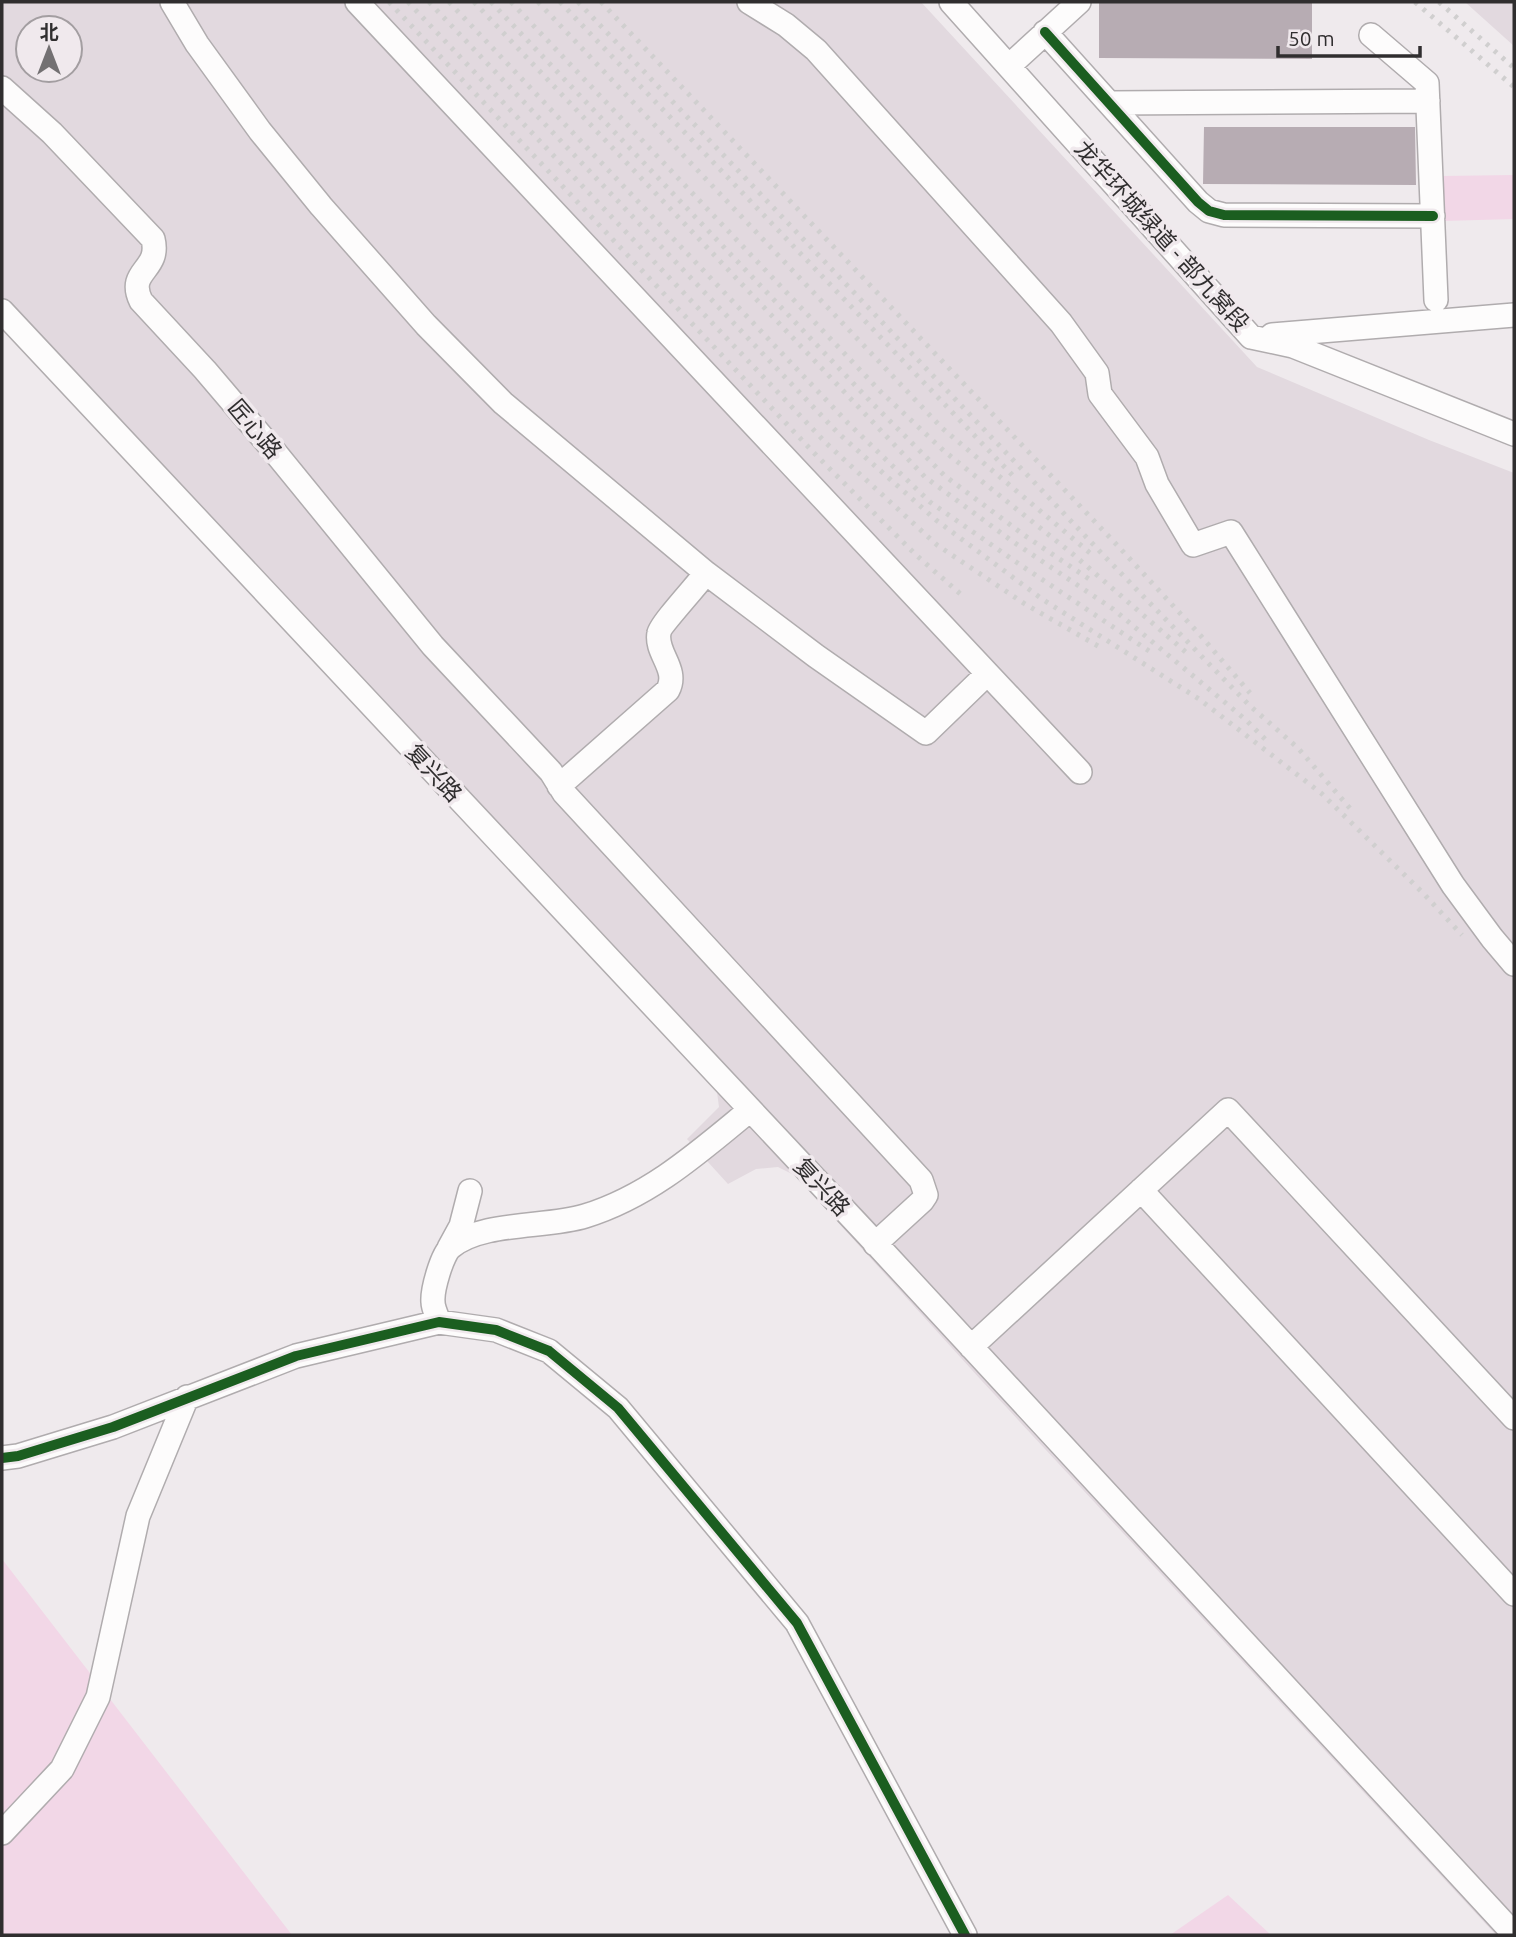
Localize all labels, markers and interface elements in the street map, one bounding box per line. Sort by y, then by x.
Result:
north arrow [14,14,84,84]
scale bar [1278,14,1420,58]
text: 北 [39,21,59,43]
text: 50 m [1288,26,1335,50]
street label: 龙华环城绿道 - 部九窝段 [1070,135,1254,336]
street label: 匠心路 [224,394,287,463]
street label: 复兴路 [402,739,467,806]
street label: 复兴路 [790,1153,855,1220]

